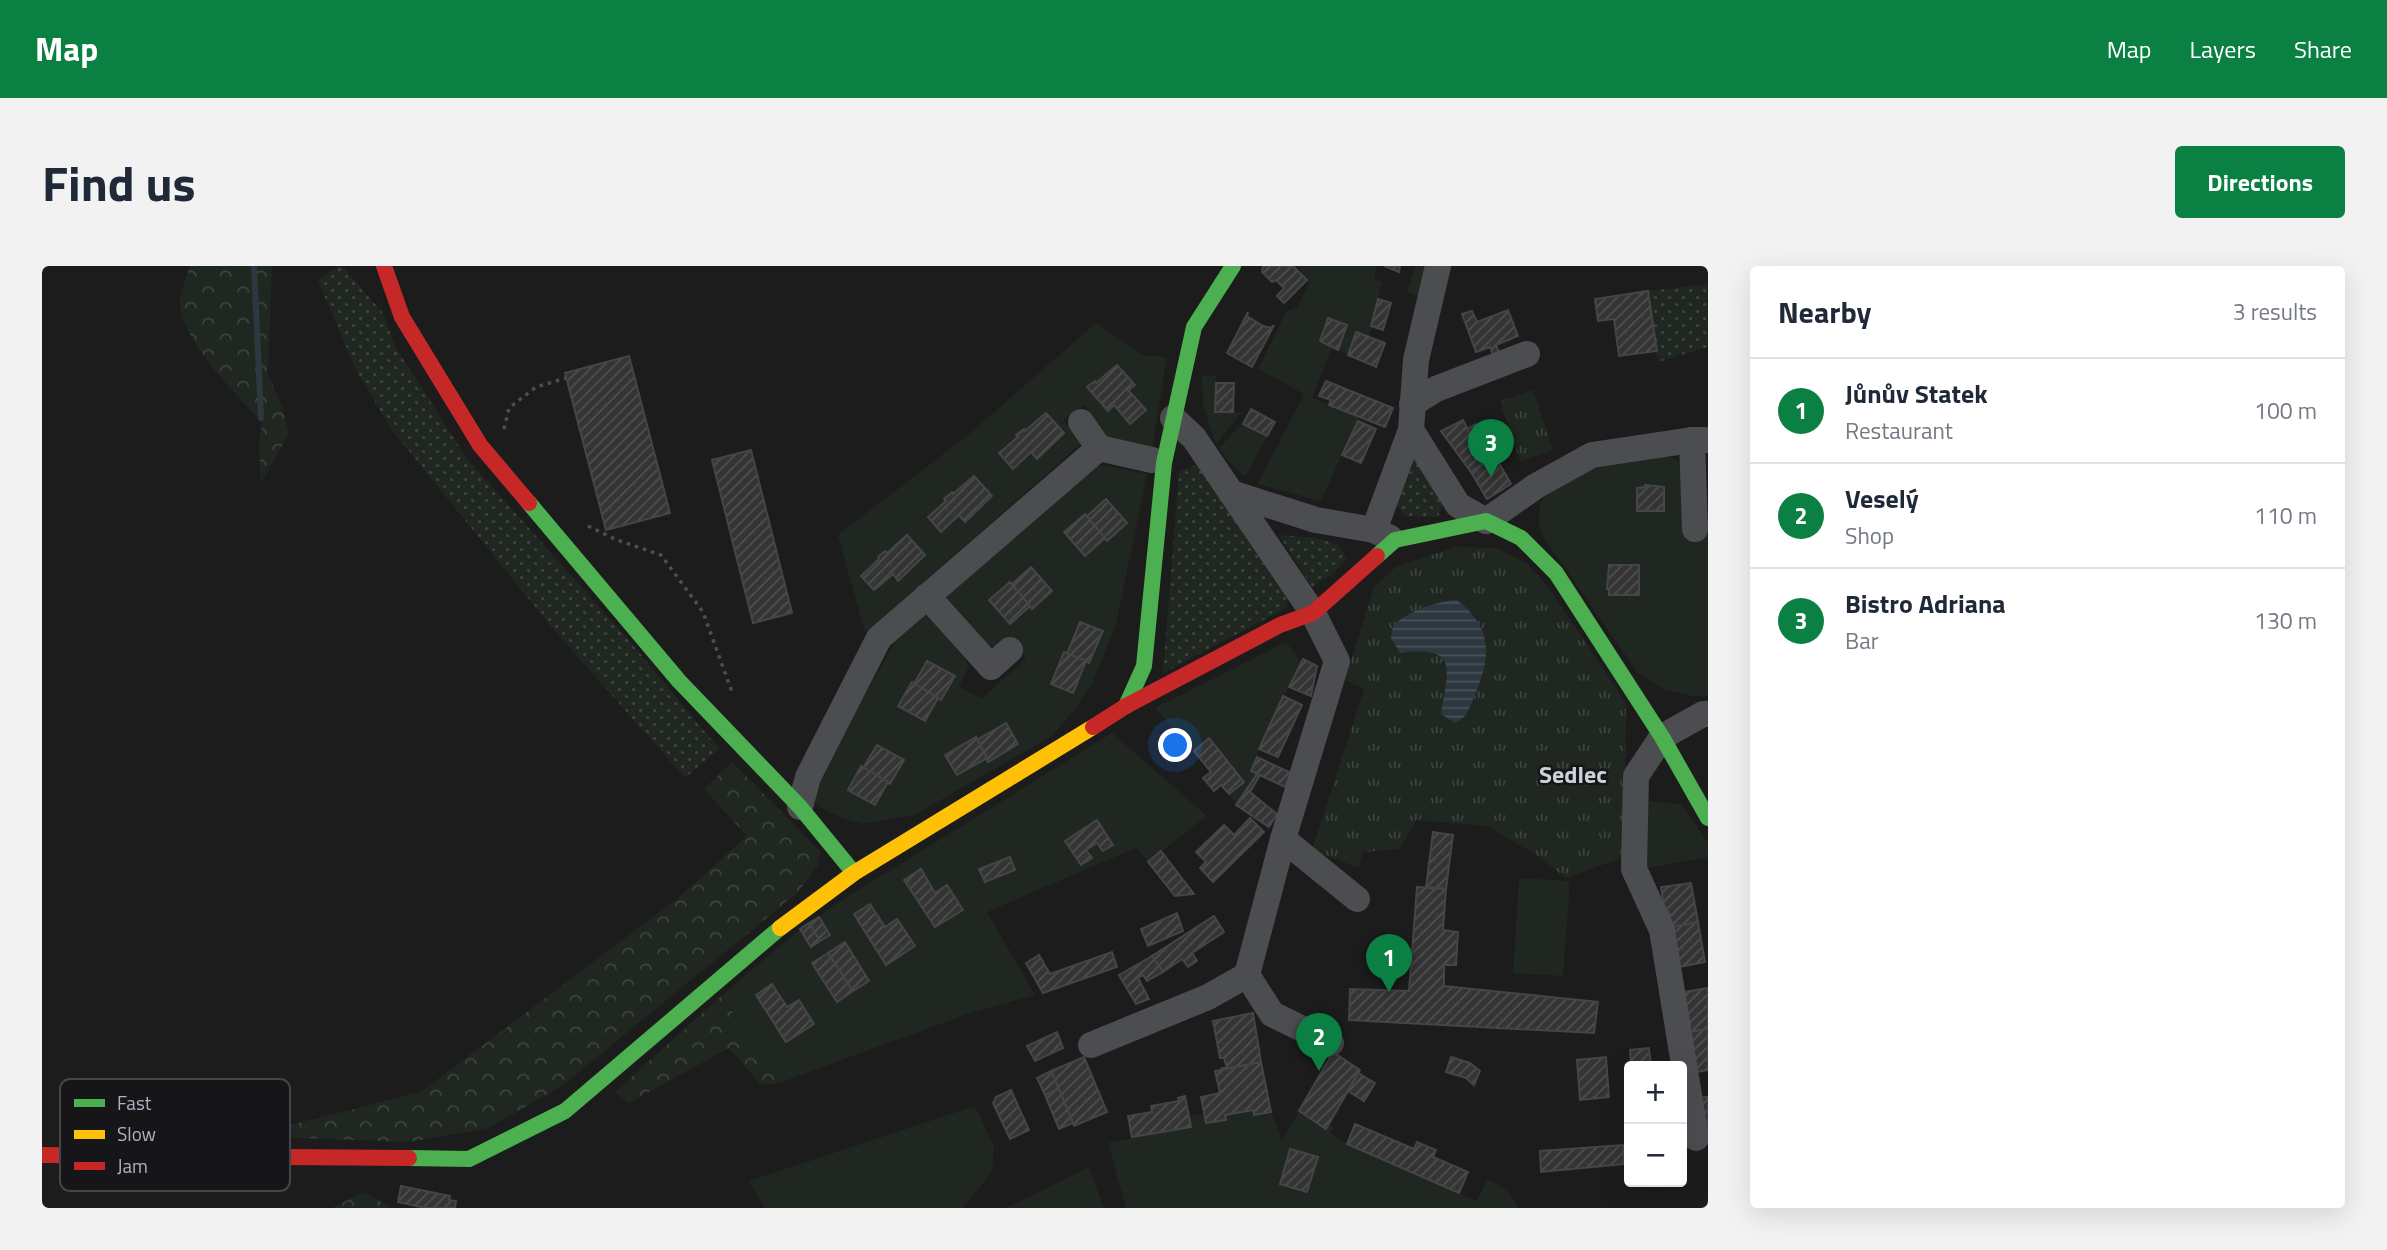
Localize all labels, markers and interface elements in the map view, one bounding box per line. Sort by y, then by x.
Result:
text: Map [35,24,98,74]
text: Map [2107,31,2152,67]
text: Layers [2190,31,2256,67]
text: Share [2294,31,2352,67]
text: Find us [42,145,196,220]
button: Directions [2175,146,2345,218]
text: Nearby [1778,289,1871,335]
text: 3 results [2233,294,2317,329]
text: Jůnův Statek [1845,374,1988,413]
text: 1 [1795,393,1807,428]
text: 100 m [2254,393,2317,428]
text: Restaurant [1845,413,1953,448]
pin: 3 [1468,419,1514,477]
text: Veselý [1845,479,1919,518]
text: 2 [1795,498,1807,533]
text: 110 m [2254,498,2317,533]
text: Shop [1845,518,1894,553]
text: Bistro Adriana [1845,584,2006,623]
text: 3 [1795,603,1807,638]
text: 130 m [2254,603,2317,638]
text: Bar [1845,623,1879,658]
your location [1158,728,1192,762]
district label: Sedlec [1539,756,1607,792]
pin: 1 [1366,934,1412,992]
pin: 2 [1296,1013,1342,1071]
map controls [1624,1061,1687,1187]
button: + [1624,1061,1687,1124]
legend [60,1079,290,1191]
text: Fast [117,1088,152,1117]
text: Slow [117,1119,156,1148]
button: − [1624,1124,1687,1187]
text: Jam [117,1151,148,1180]

